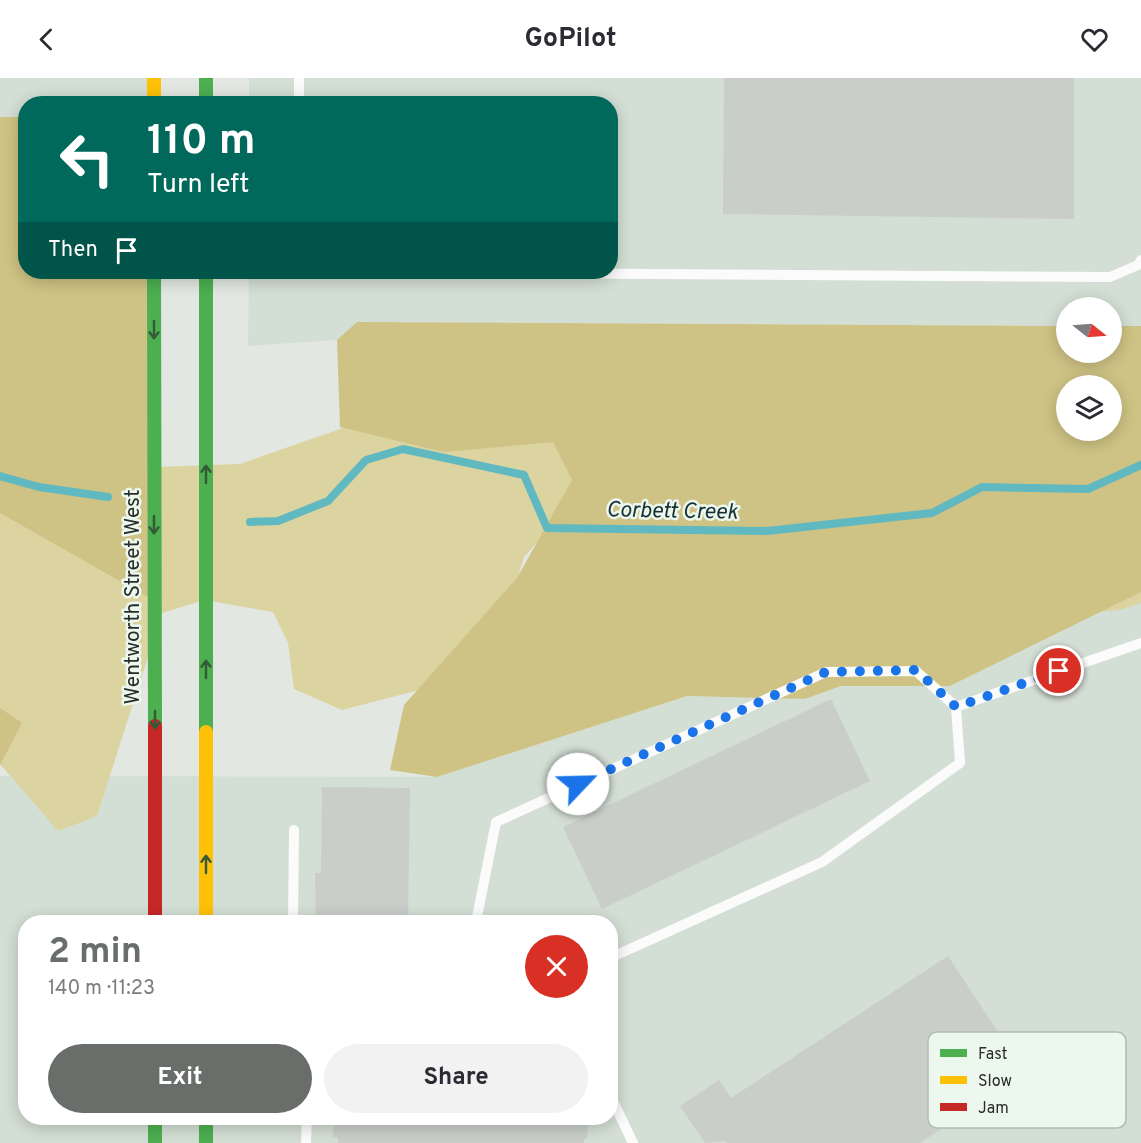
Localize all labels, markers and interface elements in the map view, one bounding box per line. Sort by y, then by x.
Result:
text: GoPilot [524,22,617,56]
icon: back [30,23,63,56]
icon: heart [1078,23,1111,56]
text: 110 m [147,116,256,169]
icon: left [48,120,126,198]
text: Turn left [147,168,249,202]
icon: arrive [110,234,143,267]
text: Then [48,237,98,264]
north arrow [1056,297,1122,363]
map controls [1056,297,1122,441]
one-way arrow [148,319,160,339]
button: layers [1056,375,1122,441]
one-way arrow [200,465,212,485]
street label: Wentworth Street West [120,489,147,705]
water label: Corbett Creek [606,497,739,527]
one-way arrow [148,514,160,534]
pin [1033,645,1084,696]
icon: arrive [1042,654,1075,687]
one-way arrow [200,660,212,680]
one-way arrow [149,709,161,729]
position arrow [546,752,610,816]
one-way arrow [200,855,212,875]
text: 2 min [48,930,142,976]
button: close [525,935,588,998]
text: 140 m · 11:23 [48,976,155,1002]
legend [928,1032,1126,1128]
button: Exit [48,1044,312,1113]
button: Share [324,1044,588,1113]
text: Fast [978,1045,1008,1065]
text: Slow [978,1072,1012,1092]
text: Jam [978,1099,1009,1119]

